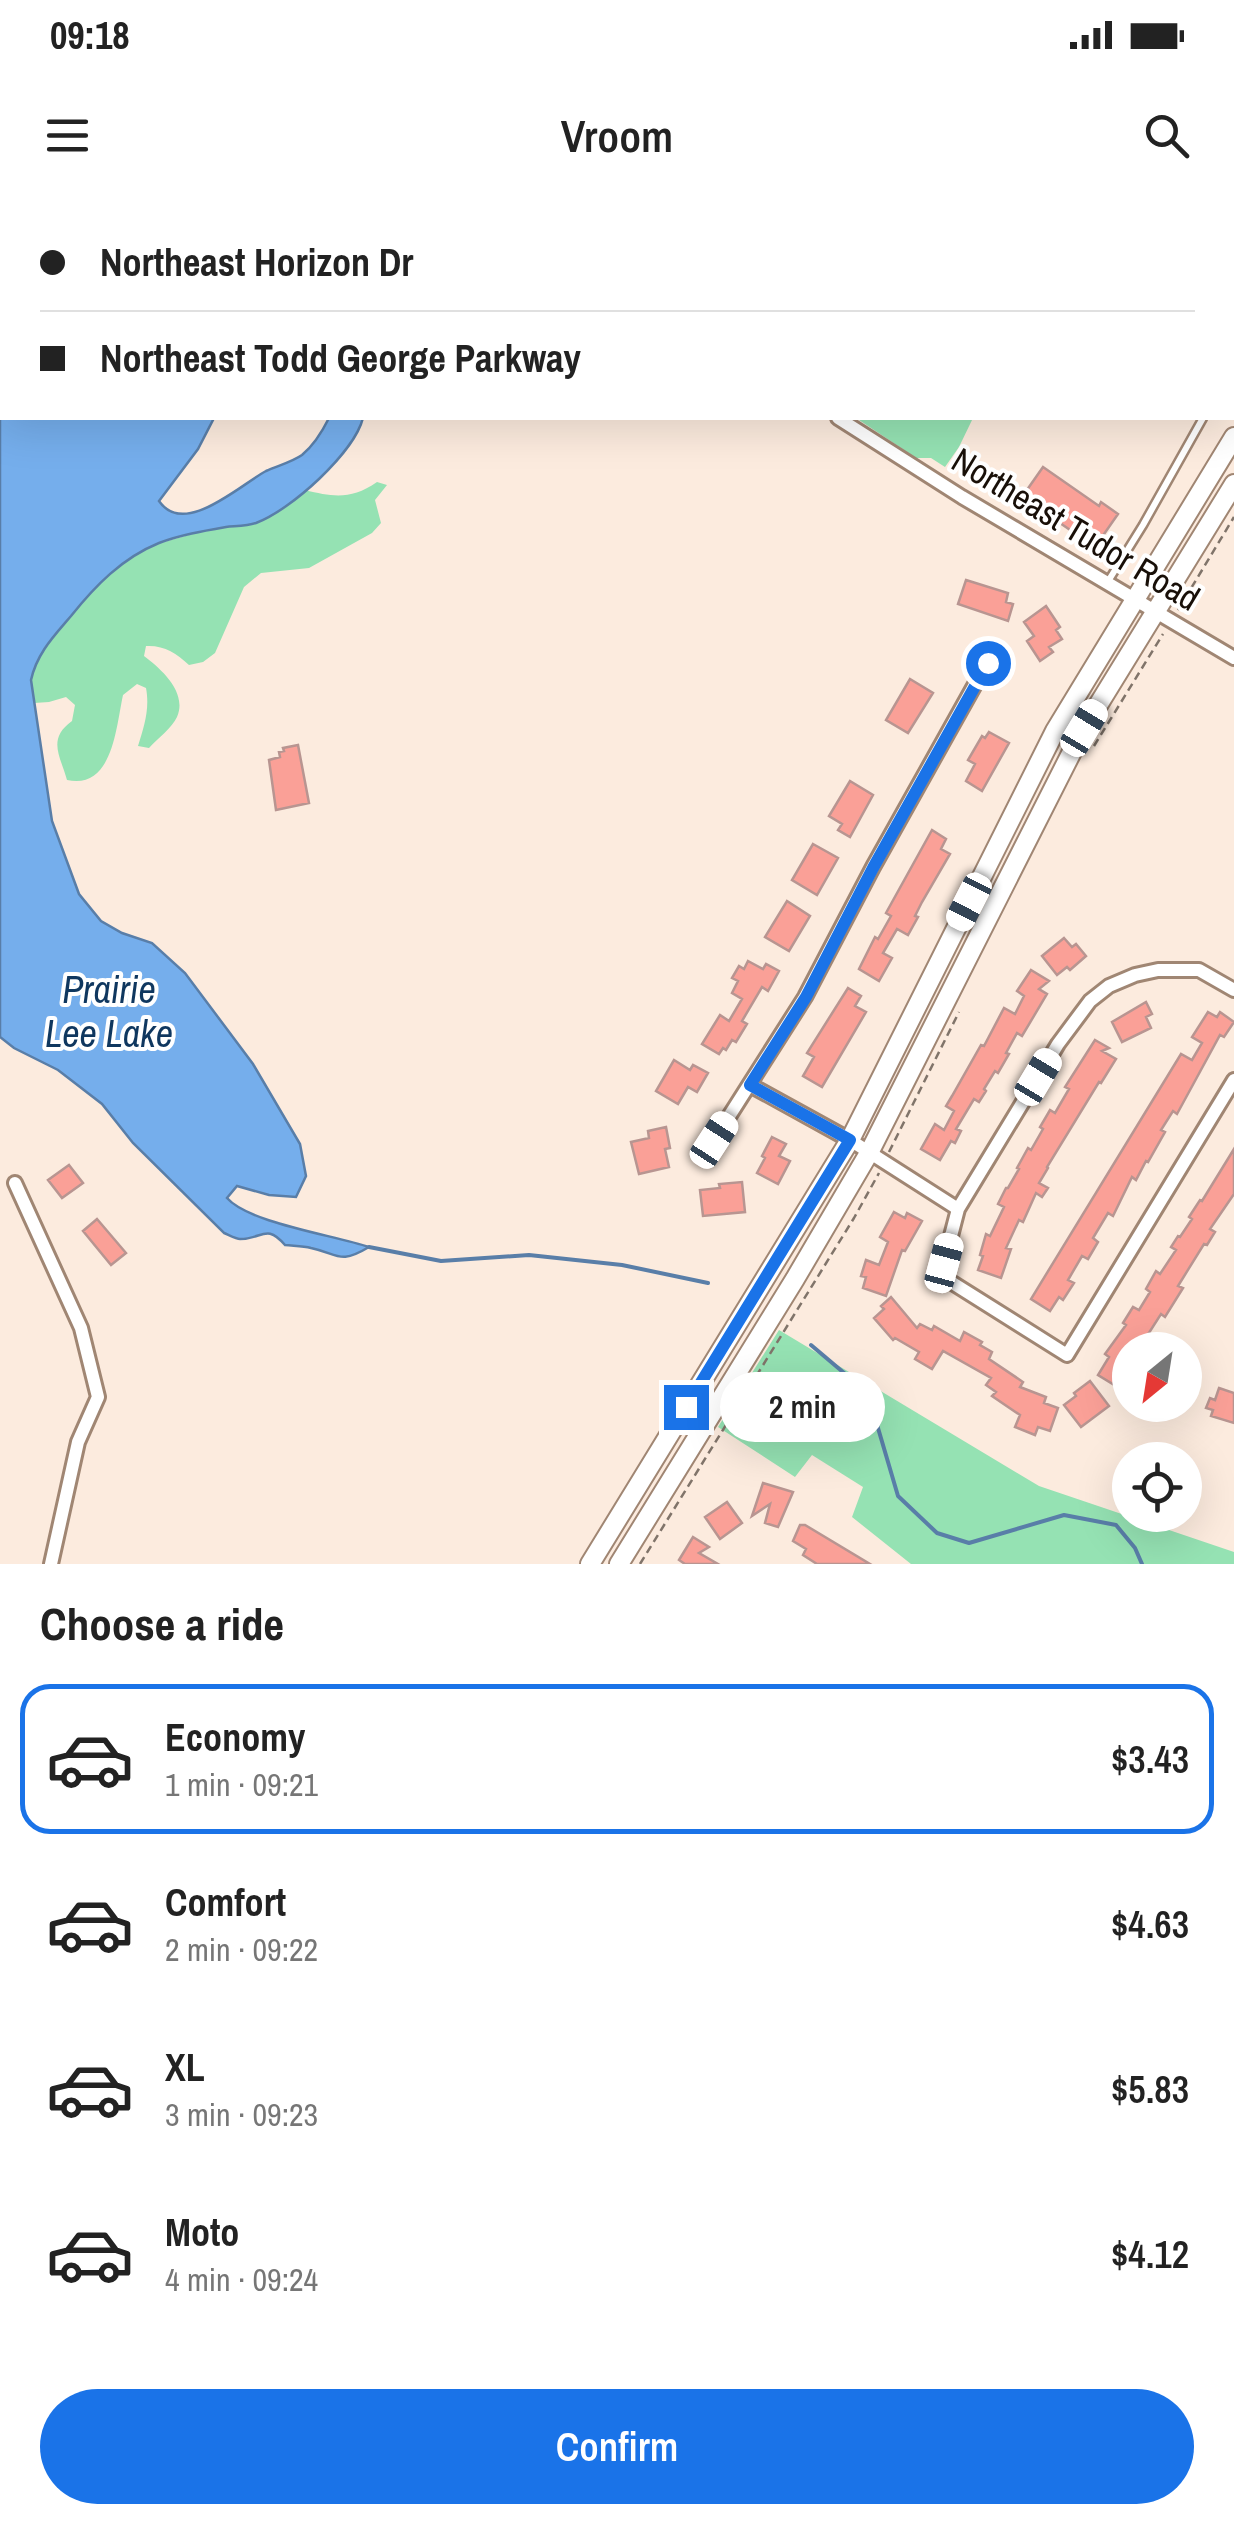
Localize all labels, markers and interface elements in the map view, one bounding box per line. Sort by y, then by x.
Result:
text: 09:18 [50,10,130,61]
text: Vroom [561,105,673,166]
icon: menu [40,108,95,163]
icon: search [1139,108,1194,163]
text: Northeast Horizon Dr [100,237,413,288]
text: Northeast Todd George Parkway [100,333,581,384]
street label: Northeast Tudor Road [943,436,1209,622]
route start [966,641,1011,686]
car [1056,695,1112,761]
car [942,868,996,936]
water label: Prairie Lee Lake [45,964,173,1059]
car [1010,1044,1066,1110]
car [685,1107,743,1173]
car [922,1230,966,1296]
north arrow [1112,1332,1202,1422]
map controls [1112,1332,1202,1532]
callout: 2 min [721,1372,886,1442]
route end [664,1385,709,1430]
text: 2 min [769,1385,836,1428]
button: locate [1112,1442,1202,1532]
text: Choose a ride [40,1593,284,1654]
text: Economy [165,1712,305,1763]
icon: car [45,1714,135,1804]
text: $3.43 [1111,1734,1189,1785]
text: 1 min · 09:21 [165,1763,318,1806]
text: Comfort [165,1877,286,1928]
icon: car [45,1879,135,1969]
text: $4.63 [1111,1899,1189,1950]
text: 2 min · 09:22 [165,1928,318,1971]
text: XL [165,2042,205,2093]
icon: car [45,2044,135,2134]
text: $5.83 [1111,2064,1189,2115]
text: 3 min · 09:23 [165,2093,318,2136]
text: Moto [165,2207,239,2258]
icon: car [45,2209,135,2299]
text: $4.12 [1111,2229,1189,2280]
text: 4 min · 09:24 [165,2258,318,2301]
button: Confirm [40,2389,1194,2504]

